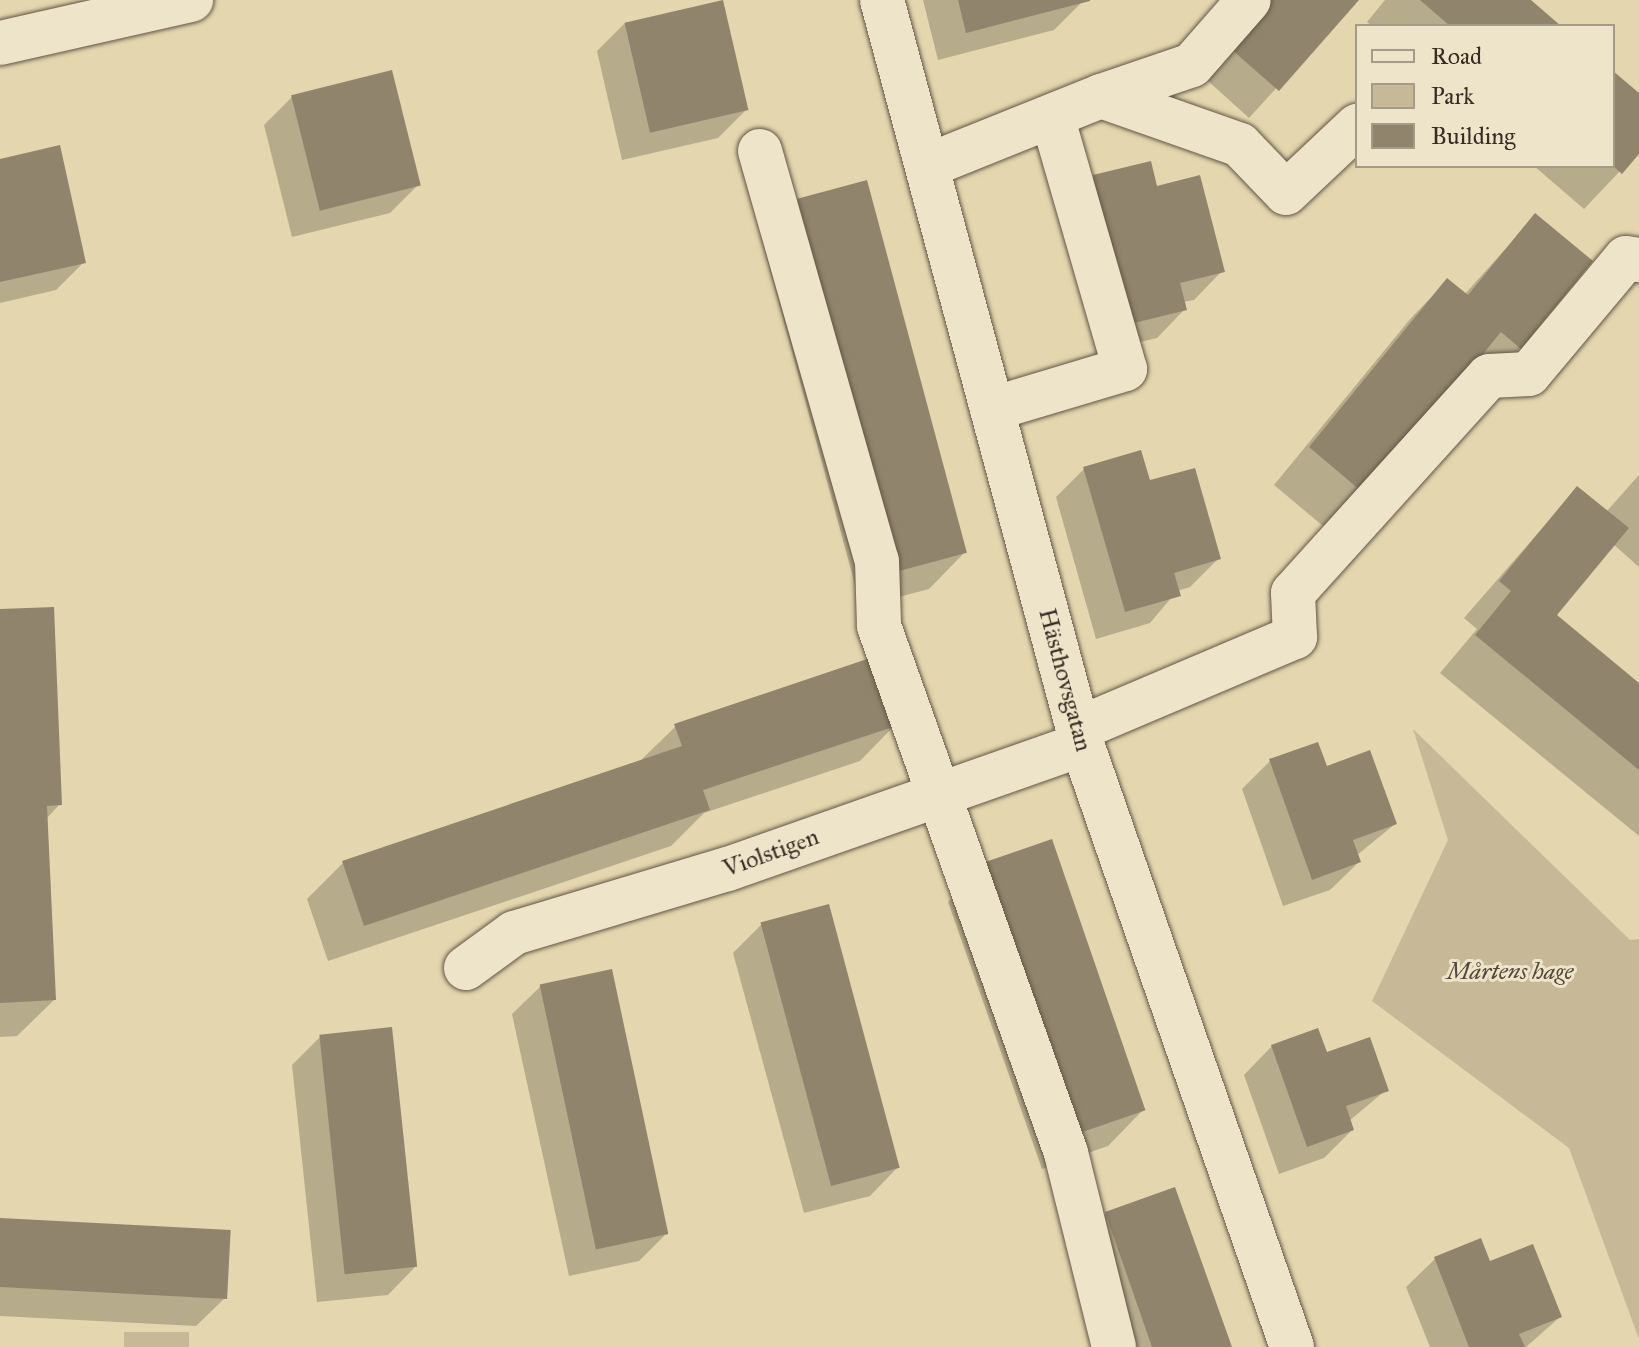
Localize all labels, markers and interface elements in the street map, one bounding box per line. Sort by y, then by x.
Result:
legend [1355,24,1615,168]
text: Road [1431,41,1482,71]
text: Park [1431,81,1474,111]
text: Building [1431,121,1516,151]
street label: Hästhovsgatan [1032,605,1098,755]
street label: Violstigen [719,822,823,884]
park label: Mårtens hage [1447,958,1573,986]

